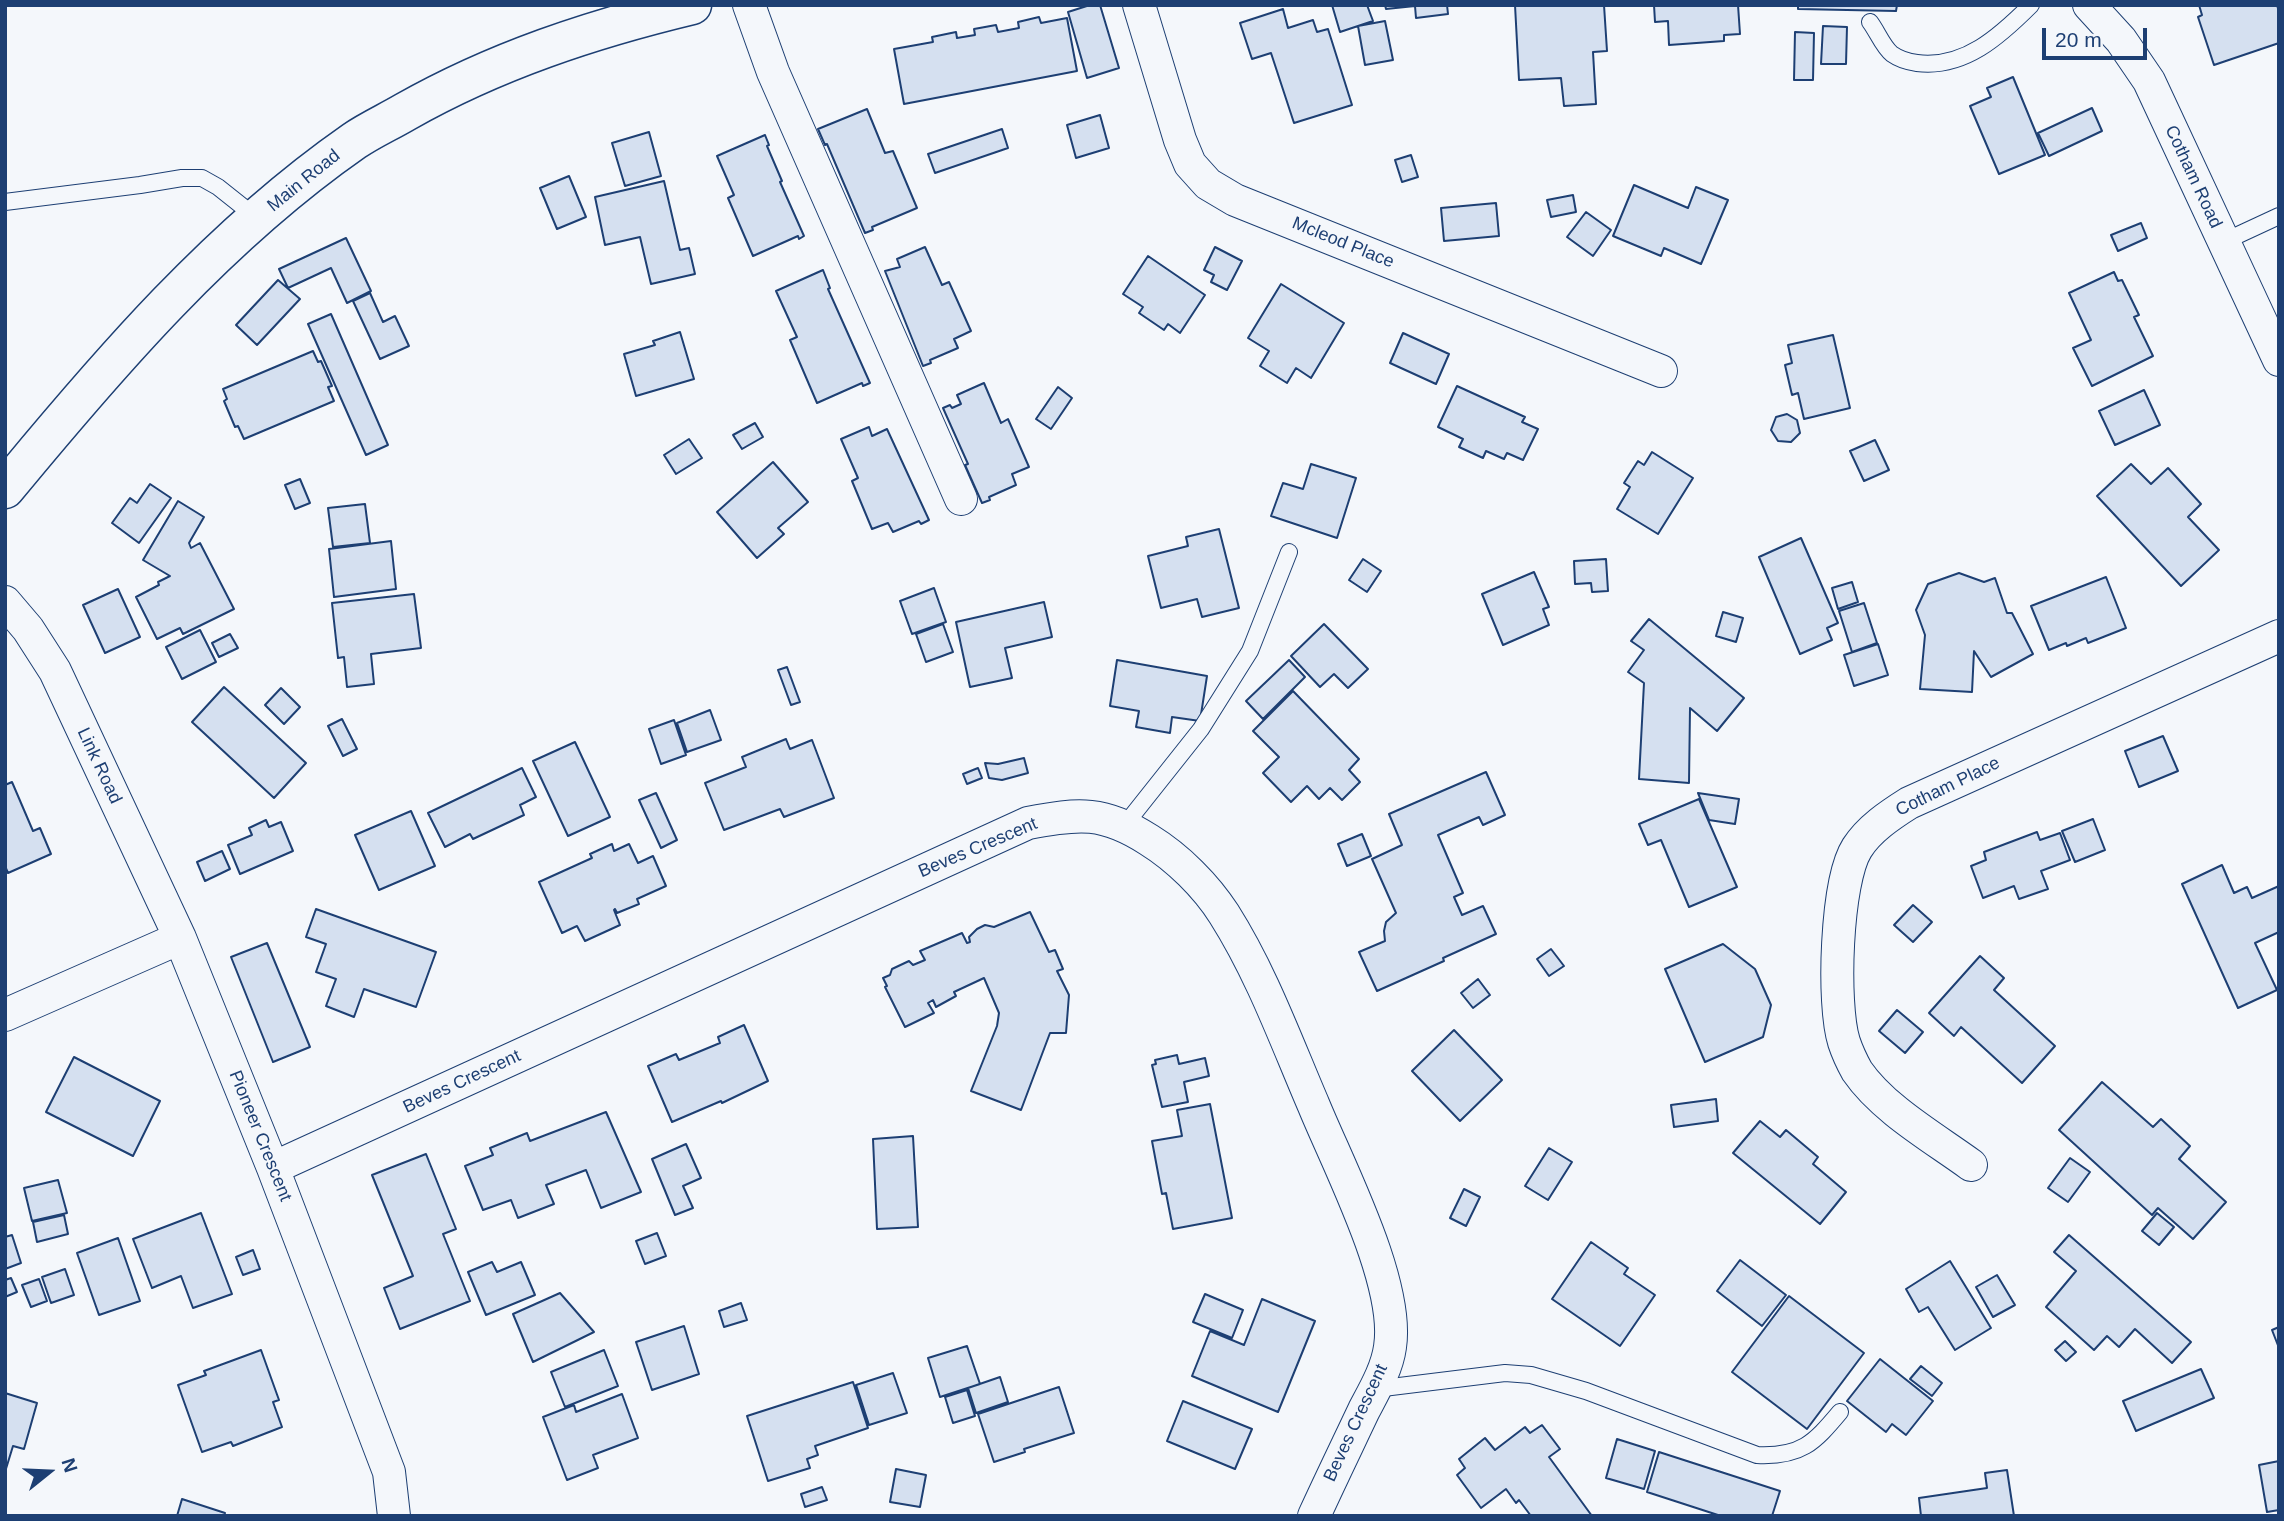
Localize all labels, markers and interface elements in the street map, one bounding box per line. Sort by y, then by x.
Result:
scale bar [2046,14,2151,58]
text: 20 m [2055,28,2102,51]
street label: Cotham Road [2160,122,2226,232]
street label: Main Road [263,145,345,217]
street label: Mcleod Place [1289,213,1397,273]
street label: Link Road [72,725,126,807]
street label: Cotham Place [1892,753,2004,821]
street label: Beves Crescent [915,813,1041,883]
street label: Beves Crescent [400,1045,524,1119]
street label: Pioneer Crescent [224,1067,296,1205]
street label: Beves Crescent [1319,1361,1393,1485]
north arrow [14,1437,84,1507]
text: N [57,1456,82,1475]

